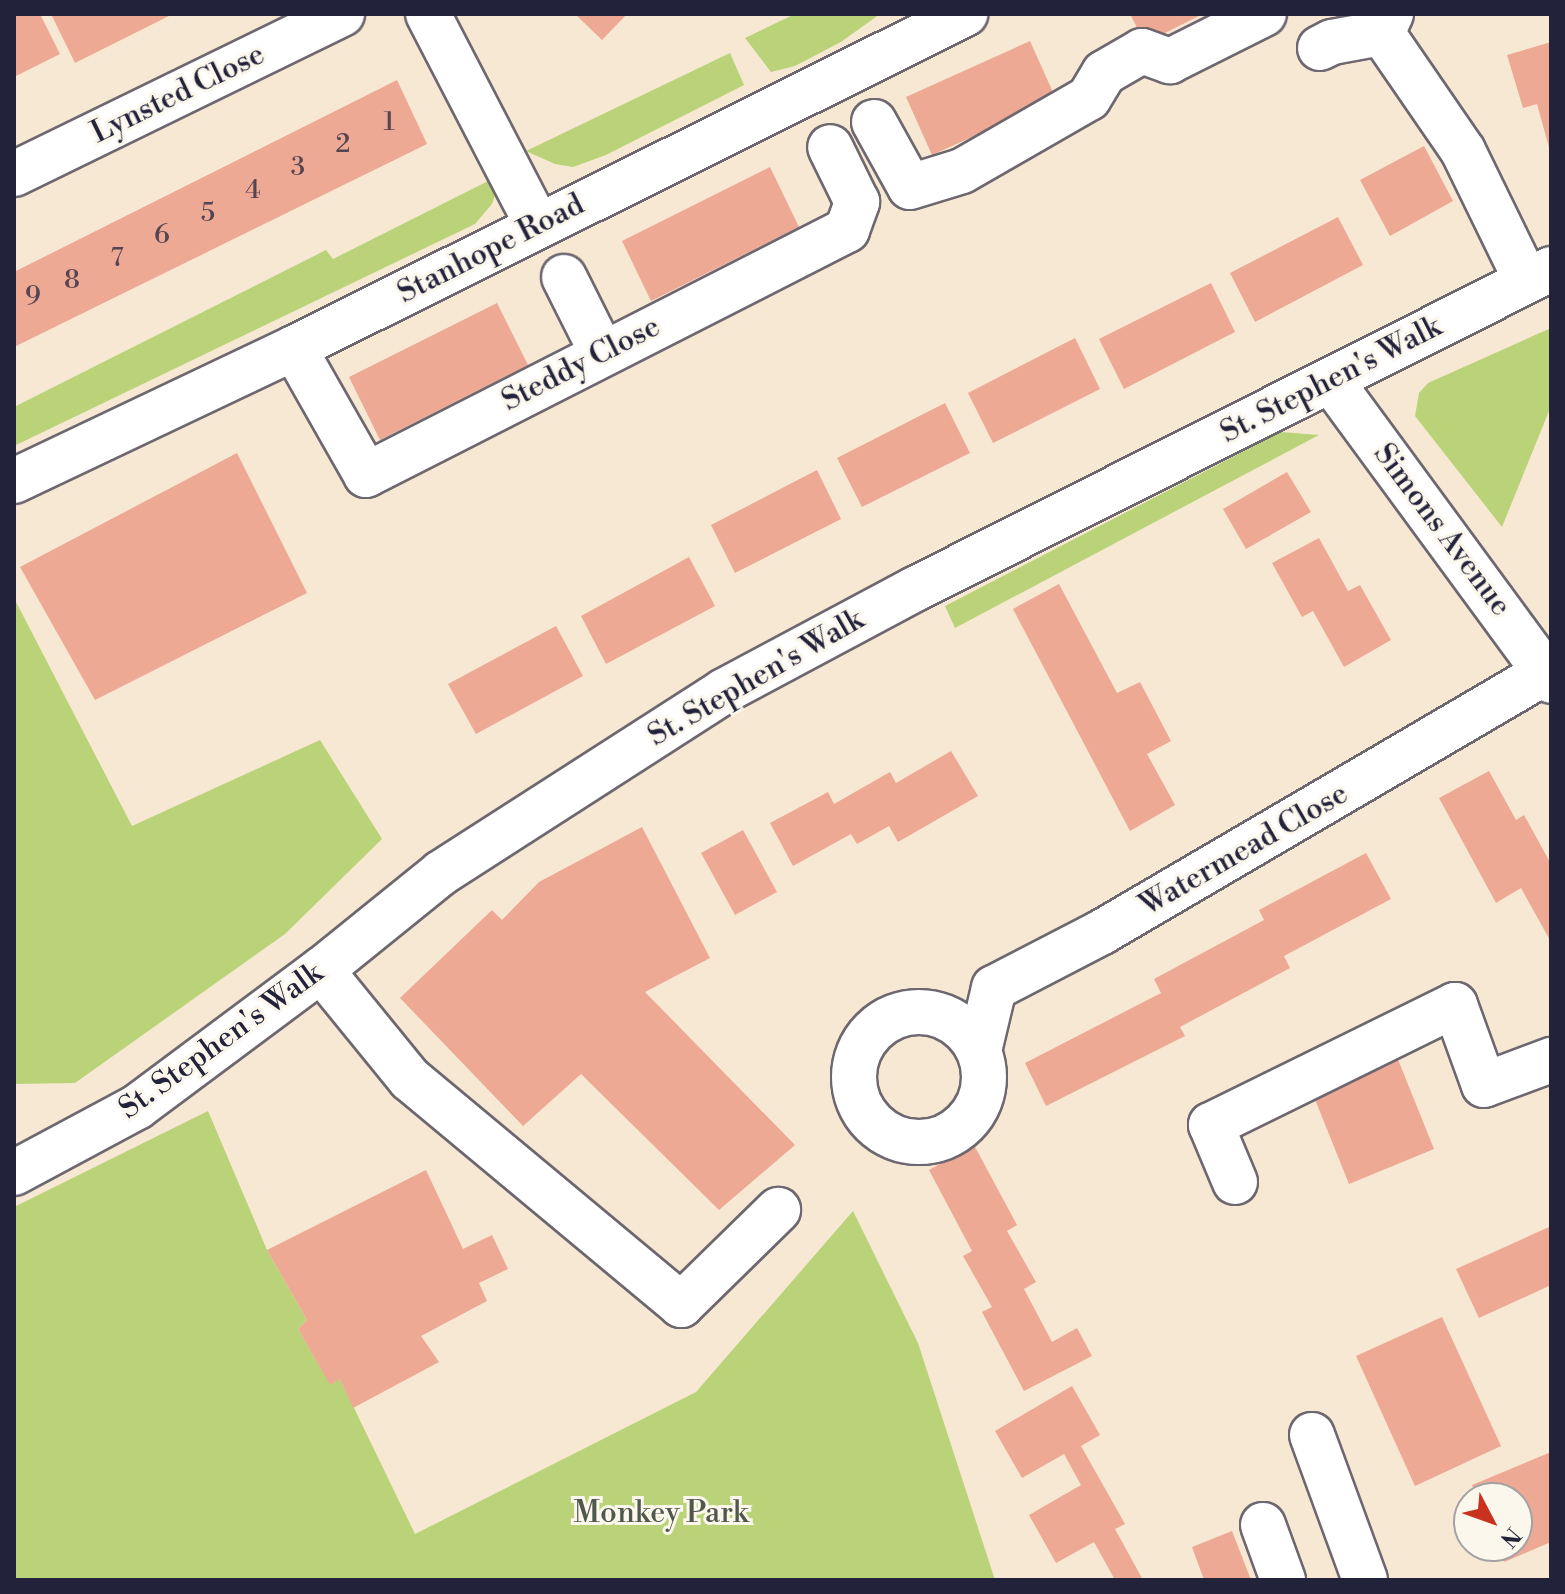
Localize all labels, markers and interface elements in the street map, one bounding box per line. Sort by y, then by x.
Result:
street label: Lynsted Close [85,37,271,151]
house number: 1 [383,107,395,139]
house number: 2 [336,129,350,161]
house number: 3 [291,152,305,184]
house number: 4 [245,175,261,207]
street label: Stanhope Road [392,187,590,311]
house number: 5 [201,198,215,230]
house number: 6 [154,220,170,252]
house number: 7 [110,243,124,275]
house number: 8 [64,265,80,297]
house number: 9 [25,281,41,313]
street label: Steddy Close [496,309,666,419]
street label: St. Stephen's Walk [1215,309,1447,451]
street label: Simons Avenue [1366,437,1518,623]
street label: St. Stephen's Walk [642,602,870,754]
street label: Watermead Close [1134,776,1354,924]
street label: St. Stephen's Walk [112,955,330,1127]
north arrow [1453,1482,1533,1562]
park label: Monkey Park [574,1495,748,1531]
text: N [1494,1521,1526,1552]

